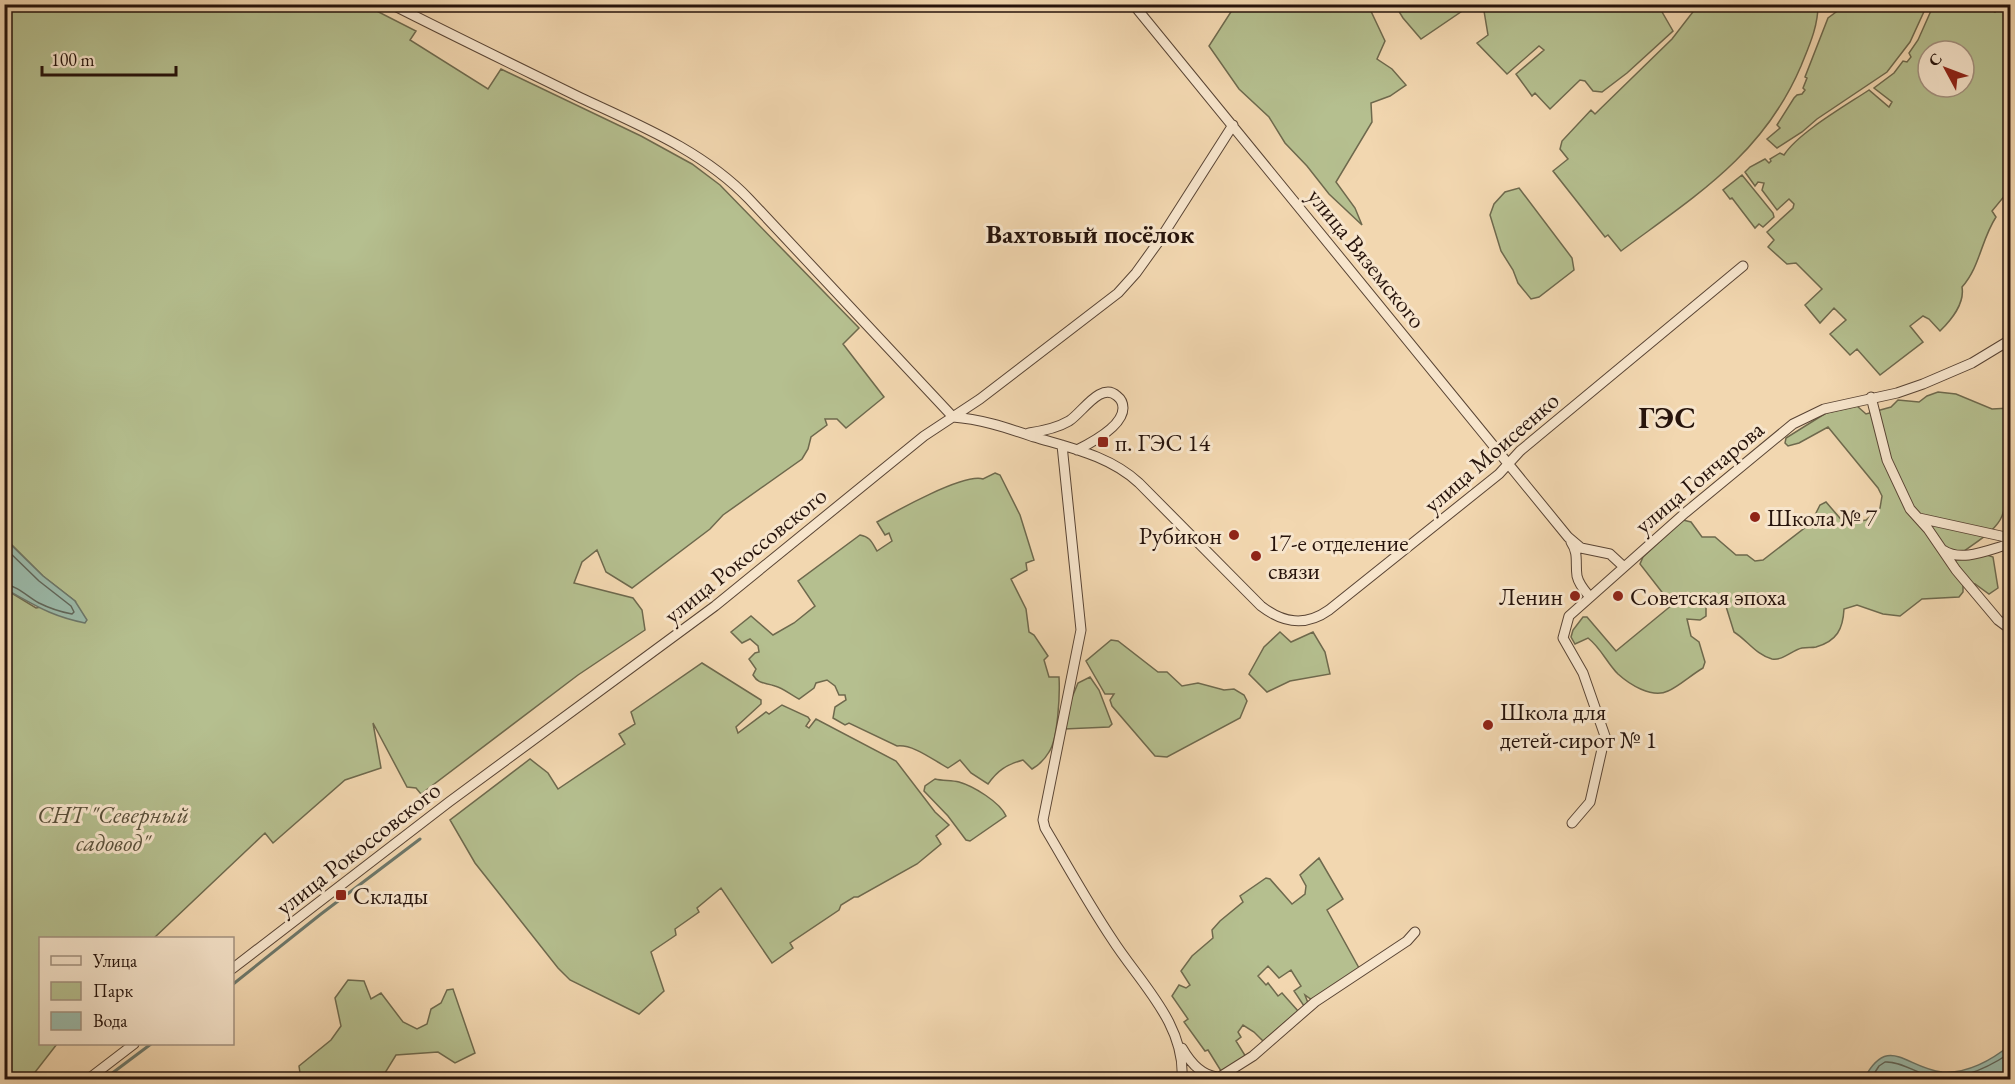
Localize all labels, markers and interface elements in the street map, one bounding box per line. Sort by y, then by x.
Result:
scale bar [42,39,176,77]
north arrow [1916,39,1976,99]
text: 100 m [51,48,95,71]
text: С [1923,48,1947,71]
street label: улица Вяземского [1301,181,1433,335]
district label: Вахтовый посёлок [986,217,1195,251]
street label: улица Моисеенко [1417,385,1565,519]
district label: ГЭС [1638,398,1696,437]
street label: улица Гончарова [1628,413,1771,540]
place label: п. ГЭС 14 [1115,427,1211,458]
marker: п. ГЭС 14 [1096,435,1110,449]
street label: улица Рокоссовского [657,480,833,630]
place label: Школа № 7 [1767,502,1878,533]
marker: Школа № 7 [1748,510,1762,524]
place label: Рубикон [1139,520,1222,551]
place label: 17-е отделение связи [1268,527,1409,586]
marker: Рубикон [1227,528,1241,542]
marker: 17-е отделение связи [1249,549,1263,563]
place label: Ленин [1499,581,1563,612]
place label: Советская эпоха [1630,581,1787,612]
marker: Ленин [1568,589,1582,603]
marker: Советская эпоха [1611,589,1625,603]
place label: Школа для детей-сирот № 1 [1500,696,1657,755]
marker: Школа для детей-сирот № 1 [1481,718,1495,732]
street label: улица Рокоссовского [269,774,447,922]
park label: СНТ "Северный садовод" [37,799,189,858]
place label: Склады [353,880,429,911]
marker: Склады [334,888,348,902]
legend [39,937,234,1045]
text: Улица [92,949,138,972]
text: Парк [93,979,133,1002]
text: Вода [93,1009,128,1032]

